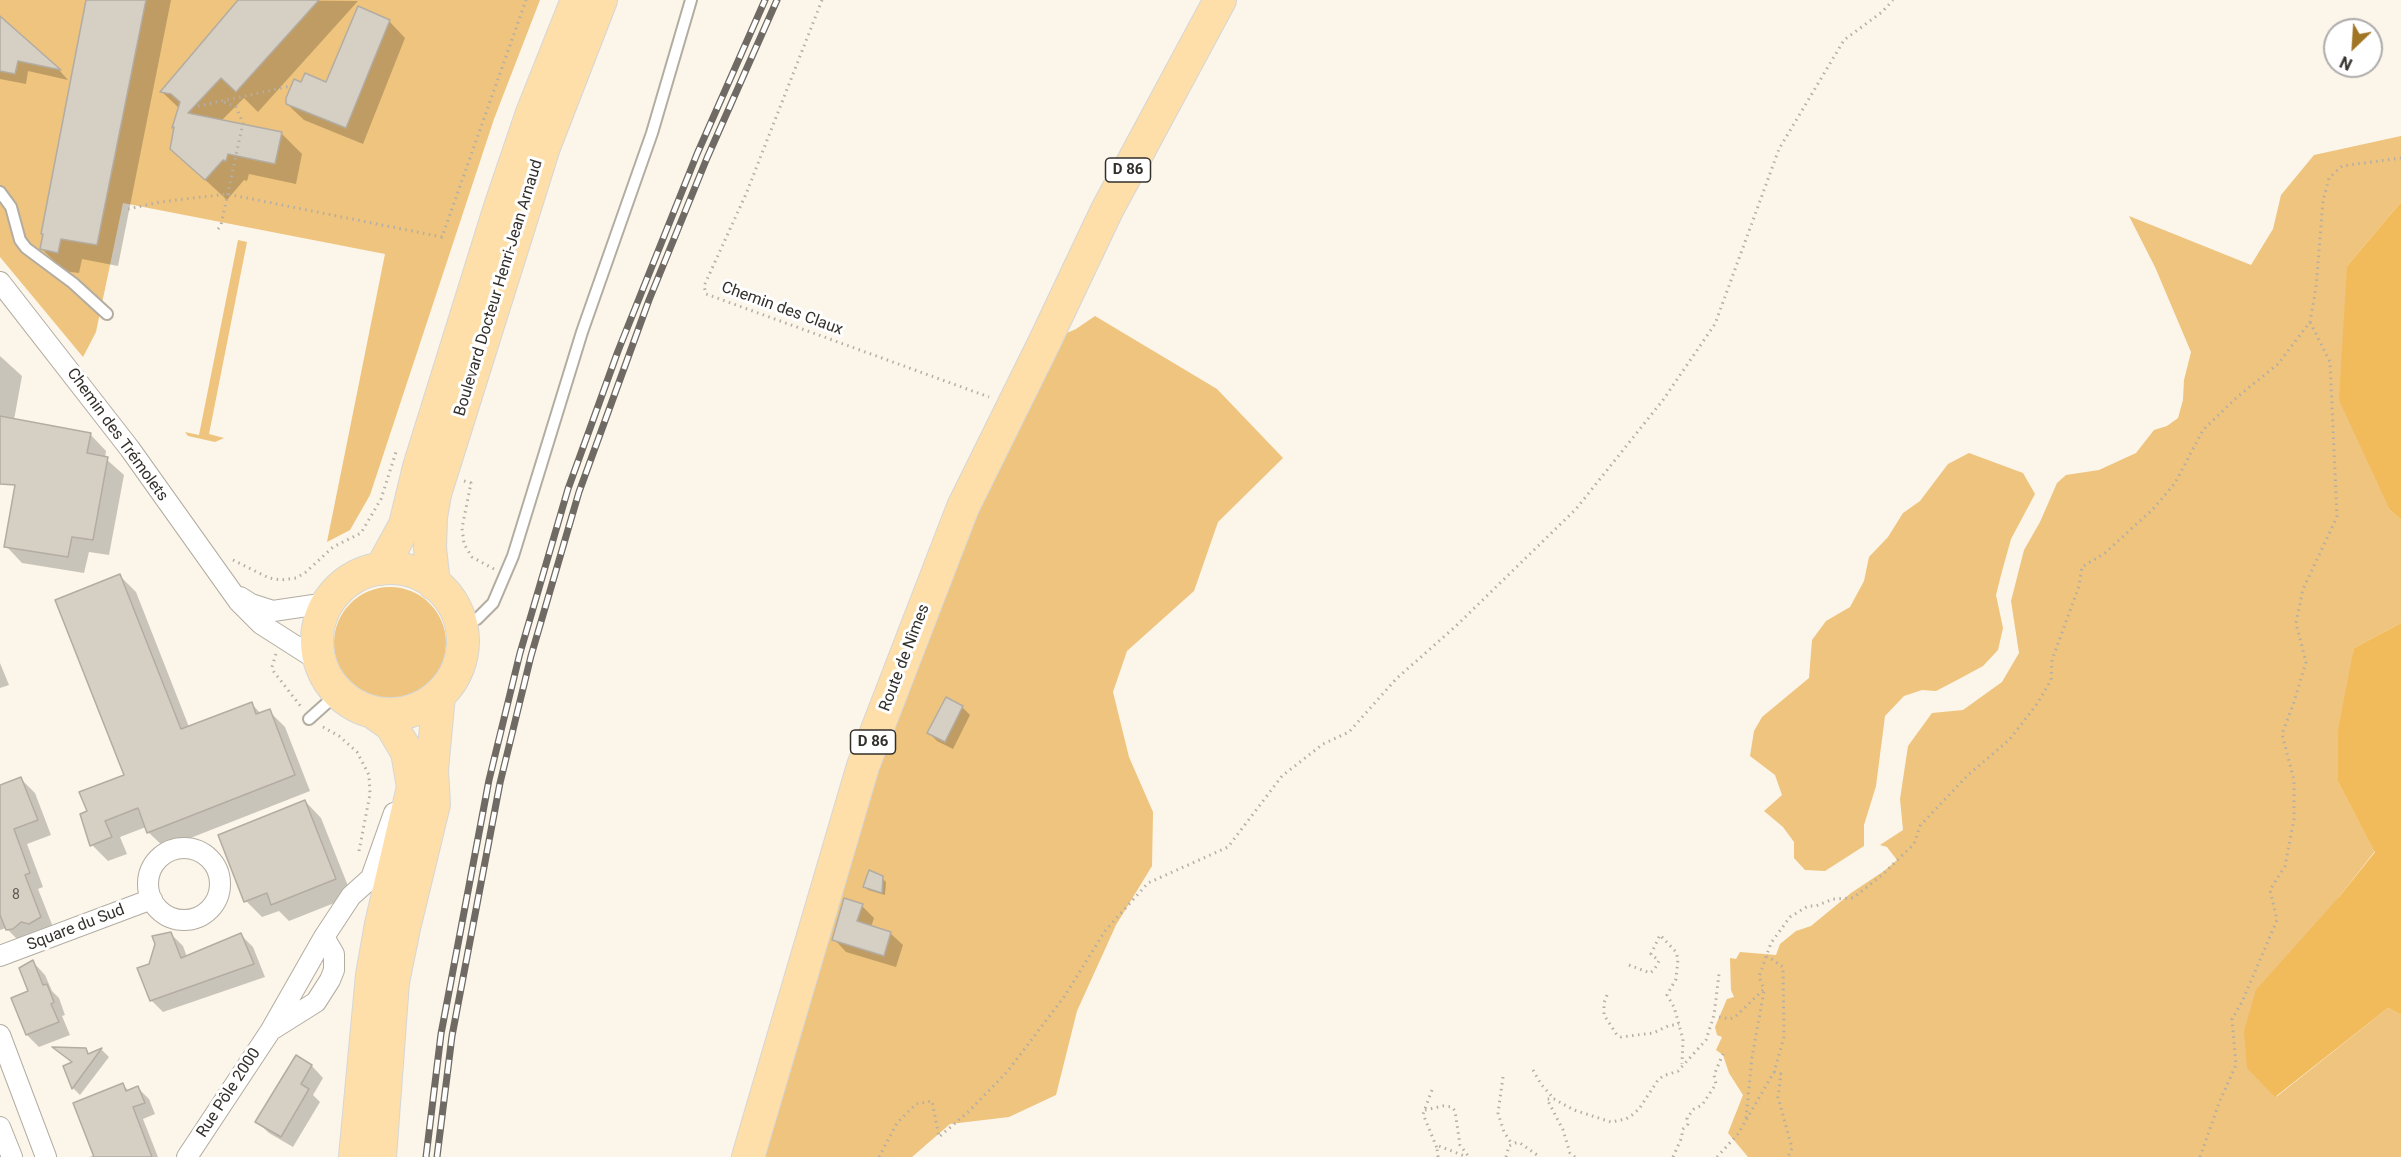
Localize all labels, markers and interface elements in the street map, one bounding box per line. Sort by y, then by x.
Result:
north arrow [2323,18,2383,78]
text: N [2337,52,2355,74]
street label: Boulevard Docteur Henri-Jean Arnaud [451,157,547,419]
road number: D 86 [1106,158,1150,182]
street label: Chemin des Claux [719,278,845,340]
street label: Chemin des Trémolets [62,365,172,505]
street label: Route de Nîmes [876,602,934,714]
road number: D 86 [850,730,896,754]
house number: 8 [12,887,20,903]
street label: Square du Sud [24,901,128,955]
street label: Rue Pôle 2000 [193,1045,265,1141]

